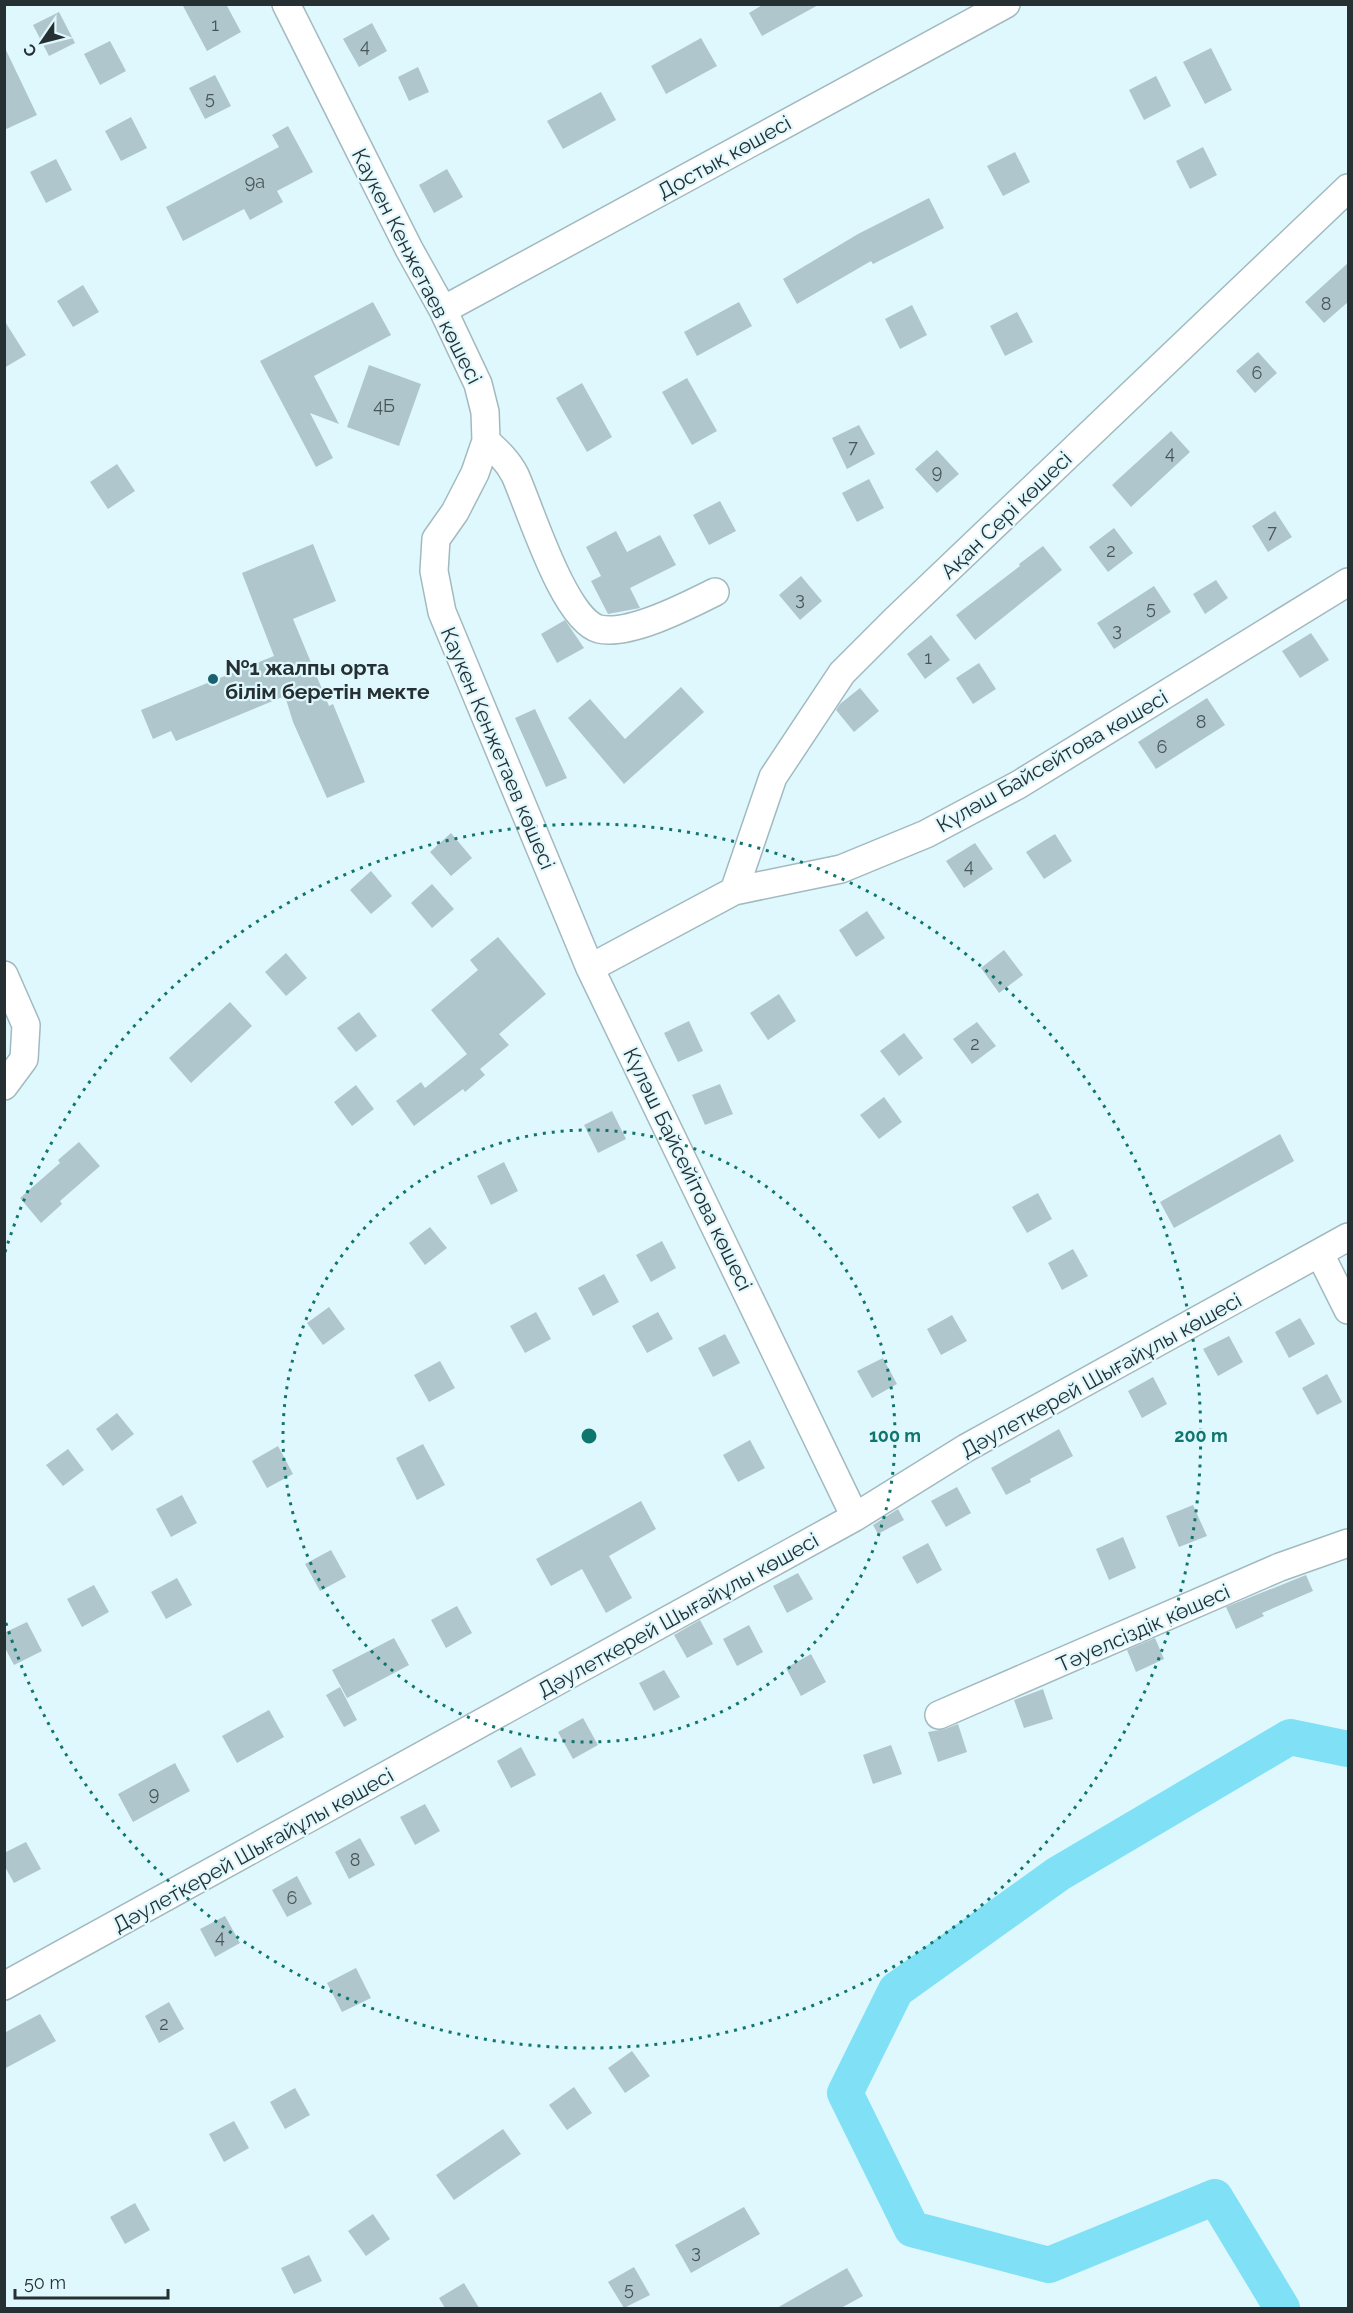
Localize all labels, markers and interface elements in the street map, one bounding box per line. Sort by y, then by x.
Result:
north arrow [12,12,72,72]
house number: 1 [211,14,219,35]
house number: 4 [360,35,370,56]
text: С [19,40,41,60]
house number: 5 [205,87,215,108]
street label: Достық көшесі [653,110,795,204]
street label: Каукен Кенжетаев көшесі [347,144,487,388]
house number: 9а [245,171,265,192]
house number: 8 [1321,293,1331,314]
house number: 6 [1252,362,1263,383]
house number: 4Б [373,395,395,416]
house number: 7 [848,436,858,457]
house number: 4 [1165,442,1175,463]
street label: Ақан Сері көшесі [935,446,1077,584]
house number: 9 [932,461,942,482]
house number: 7 [1267,521,1277,542]
house number: 2 [1106,540,1116,561]
house number: 3 [795,588,805,609]
house number: 5 [1146,597,1156,618]
house number: 3 [1112,619,1122,640]
street label: Каукен Кенжетаев көшесі [436,623,560,873]
house number: 1 [924,647,932,668]
place label: №1 жалпы орта білім беретін мекте [225,655,430,704]
marker: №1 жалпы орта білім беретін мекте [206,672,220,686]
street label: Күләш Байсейтова көшесі [932,684,1172,838]
house number: 8 [1196,711,1206,732]
house number: 6 [1157,736,1168,757]
house number: 4 [964,855,974,876]
house number: 2 [970,1033,980,1054]
street label: Күләш Байсейітова көшесі [618,1043,758,1295]
street label: Дәулеткерей Шығайұлы көшесі [956,1287,1246,1463]
text: 100 m [869,1425,921,1446]
text: 200 m [1174,1425,1228,1446]
centre of rings [579,1426,599,1446]
street label: Дәулеткерей Шығайұлы көшесі [533,1527,823,1703]
street label: Тәуелсіздік көшесі [1053,1579,1233,1677]
street label: Дәулеткерей Шығайұлы көшесі [108,1762,398,1938]
house number: 9 [149,1783,159,1804]
house number: 8 [350,1849,360,1870]
house number: 6 [287,1887,298,1908]
house number: 4 [215,1926,225,1947]
house number: 2 [159,2013,169,2034]
house number: 3 [691,2241,701,2262]
scale bar [15,2262,168,2300]
text: 50 m [24,2272,66,2293]
house number: 5 [624,2278,634,2299]

